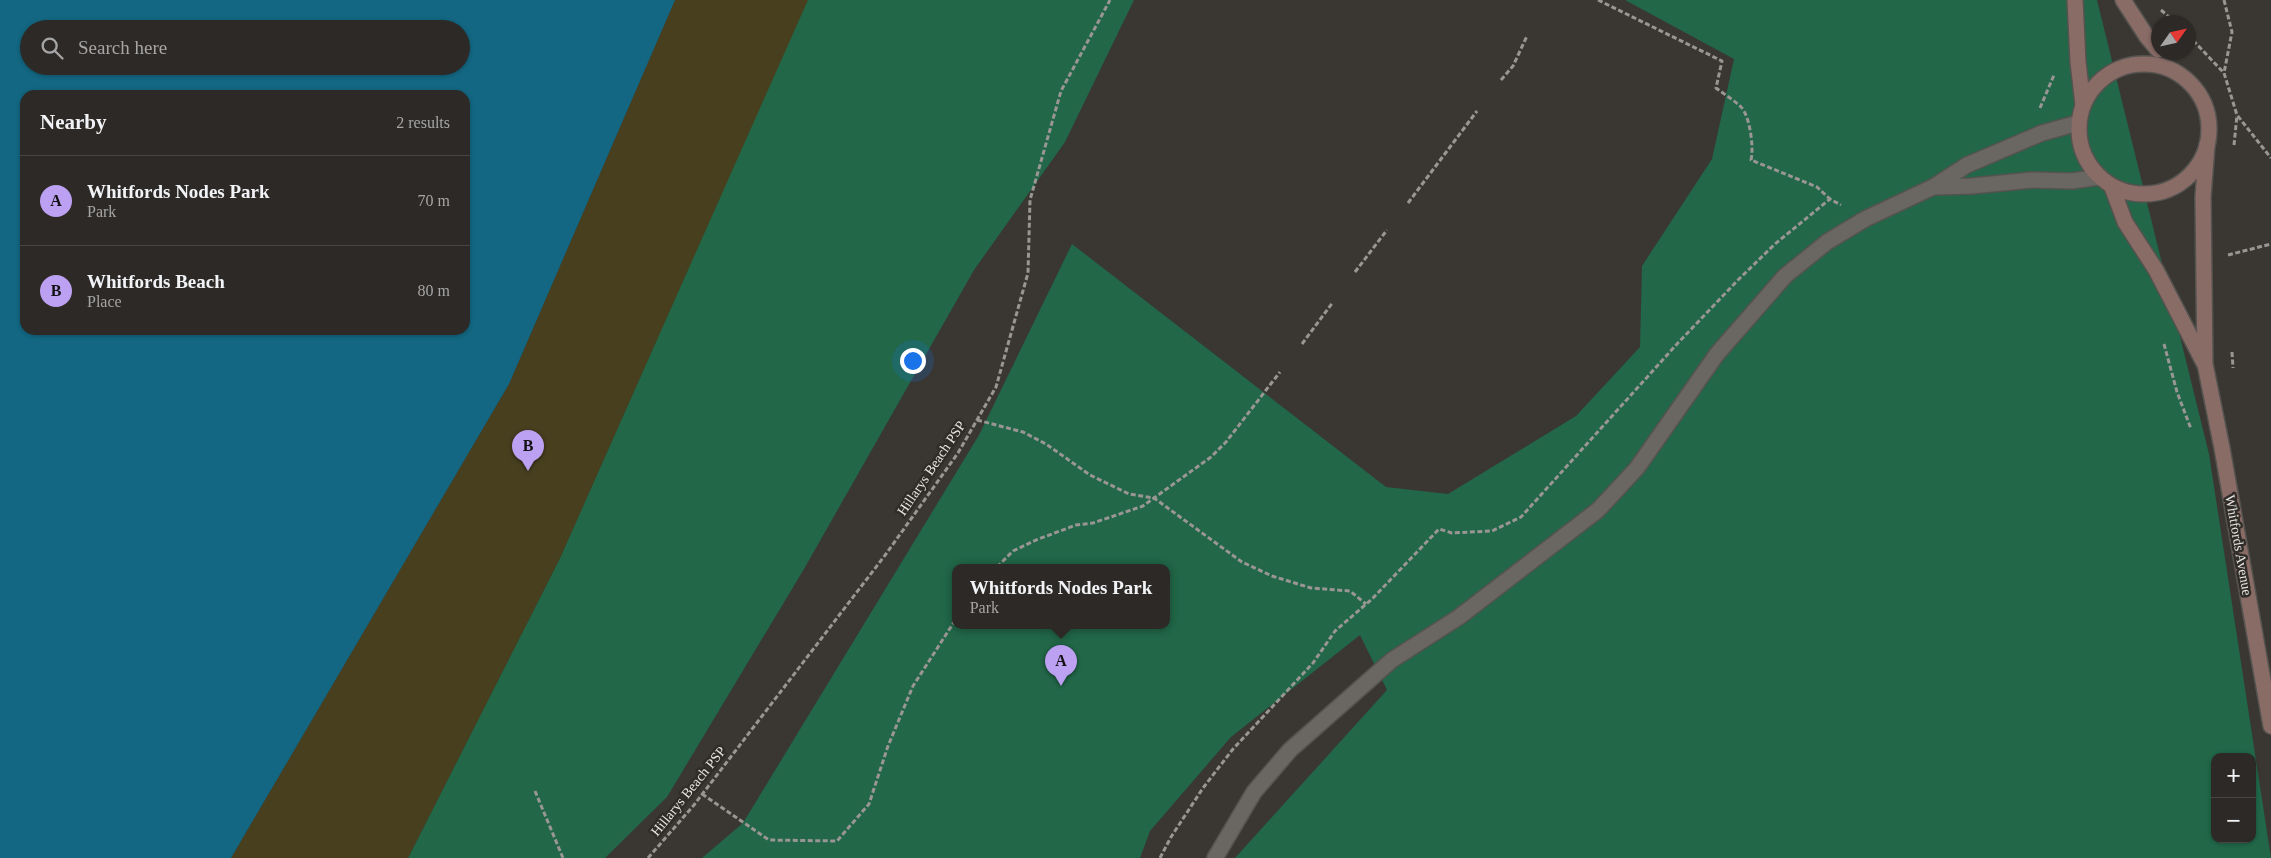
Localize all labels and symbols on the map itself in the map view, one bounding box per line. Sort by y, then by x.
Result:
north arrow [2151,15,2196,60]
your location [900,348,926,374]
street label: Hillarys Beach PSP [894,418,969,518]
pin: B [512,430,544,471]
street label: Whitfords Avenue [2222,494,2255,597]
pin: A [1045,645,1077,686]
street label: Hillarys Beach PSP [648,744,729,839]

